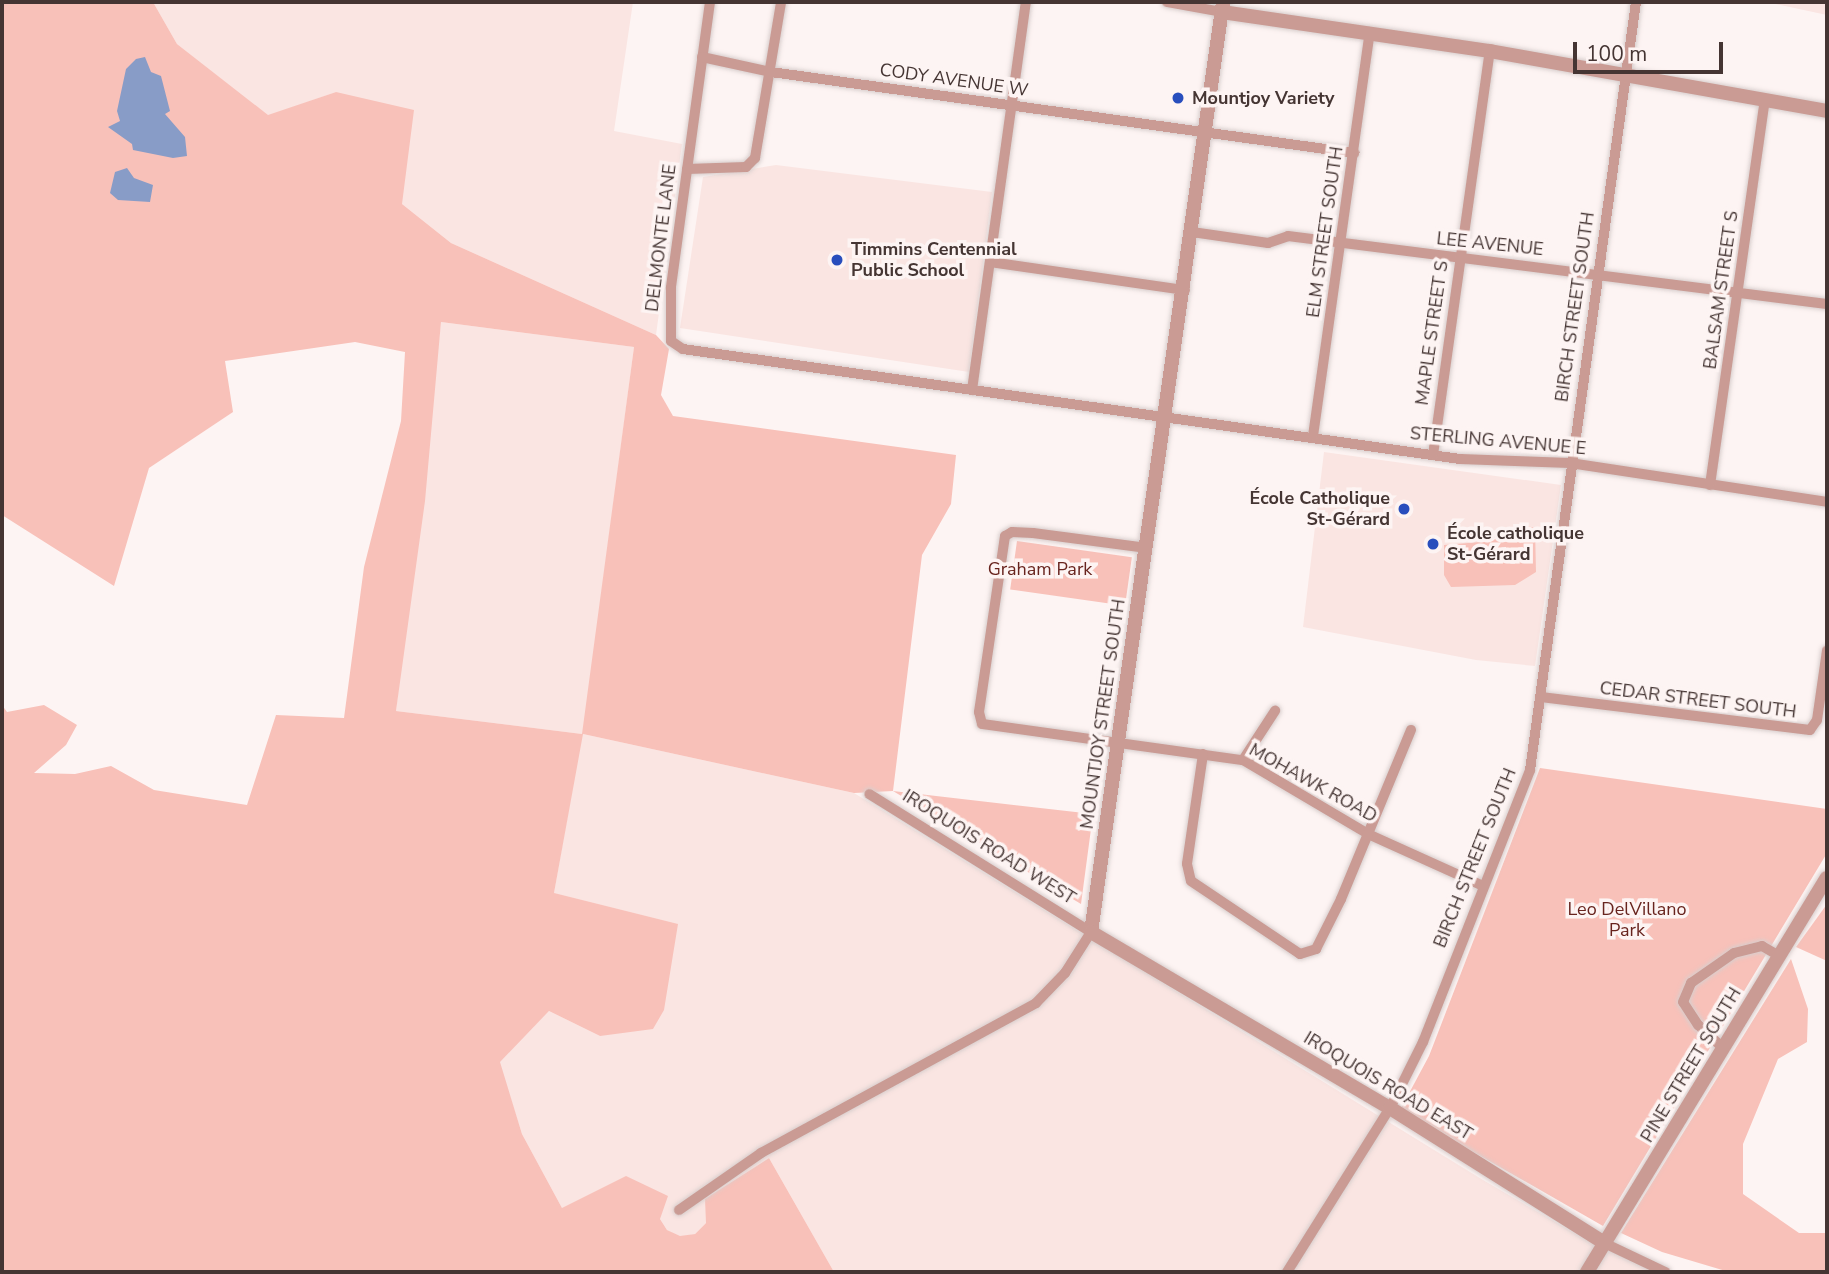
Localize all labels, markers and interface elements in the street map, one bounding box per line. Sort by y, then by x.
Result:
scale bar [1577,28,1728,72]
text: 100 m [1586,40,1647,68]
street label: CODY AVENUE W [878,59,1030,101]
place label: Mountjoy Variety [1192,87,1335,109]
marker: Mountjoy Variety [1170,90,1186,106]
street label: ELM STREET SOUTH [1302,145,1348,319]
street label: DELMONTE LANE [641,163,681,313]
street label: BALSAM STREET S [1699,209,1743,371]
street label: BIRCH STREET SOUTH [1551,211,1599,403]
street label: LEE AVENUE [1435,228,1545,260]
place label: Timmins Centennial Public School [851,239,1017,282]
marker: Timmins Centennial Public School [829,252,845,268]
street label: MAPLE STREET S [1411,259,1453,407]
street label: STERLING AVENUE E [1409,423,1587,459]
place label: École Catholique St-Gérard [1249,488,1390,530]
marker: École Catholique St-Gérard [1396,501,1412,517]
place label: École catholique St-Gérard [1447,523,1584,566]
marker: École catholique St-Gérard [1425,536,1441,552]
park label: Graham Park [988,558,1092,580]
street label: MOUNTJOY STREET SOUTH [1076,598,1130,830]
street label: CEDAR STREET SOUTH [1598,677,1798,723]
street label: MOHAWK ROAD [1245,739,1381,827]
street label: BIRCH STREET SOUTH [1429,765,1521,951]
street label: IROQUOIS ROAD WEST [899,785,1079,909]
park label: Leo DelVillano Park [1567,899,1687,942]
street label: PINE STREET SOUTH [1636,984,1746,1146]
street label: IROQUOIS ROAD EAST [1300,1027,1476,1145]

